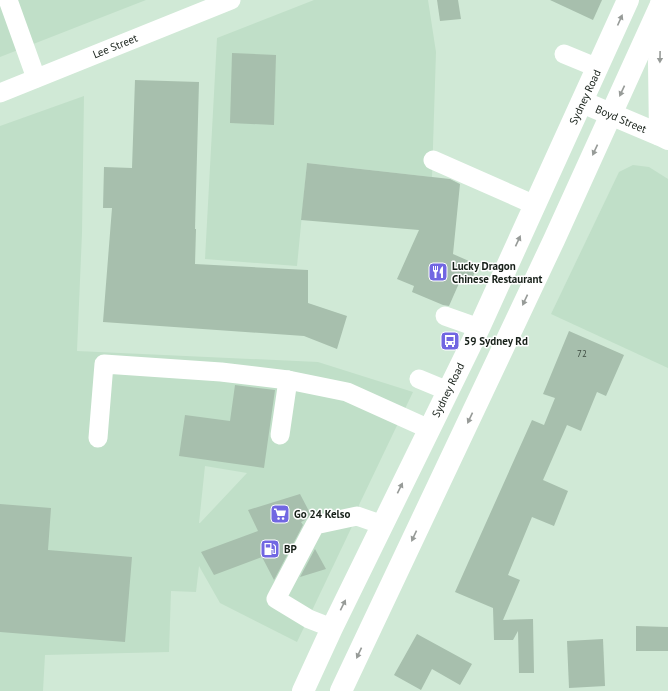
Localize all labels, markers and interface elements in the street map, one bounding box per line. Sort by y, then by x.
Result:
one-way arrow [617,13,623,25]
street label: Lee Street [91,31,140,61]
one-way arrow [656,51,663,63]
street label: Sydney Road [566,67,604,127]
one-way arrow [619,85,625,96]
street label: Boyd Street [593,102,649,136]
one-way arrow [592,144,598,155]
one-way arrow [515,236,521,247]
place label: Lucky Dragon Chinese Restaurant [452,259,543,286]
restaurant icon: Lucky Dragon Chinese Restaurant [427,261,449,283]
one-way arrow [522,295,528,306]
bus stop icon: 59 Sydney Rd [439,330,461,352]
place label: 59 Sydney Rd [464,334,528,348]
house number: 72 [577,348,587,359]
street label: Sydney Road [429,360,467,420]
one-way arrow [467,412,473,424]
one-way arrow [397,483,404,494]
supermarket icon: Go 24 Kelso [269,503,291,525]
place label: Go 24 Kelso [294,507,350,521]
one-way arrow [411,530,417,541]
fuel station icon: BP [259,538,281,560]
place label: BP [284,542,298,556]
one-way arrow [340,599,346,611]
one-way arrow [356,648,362,659]

